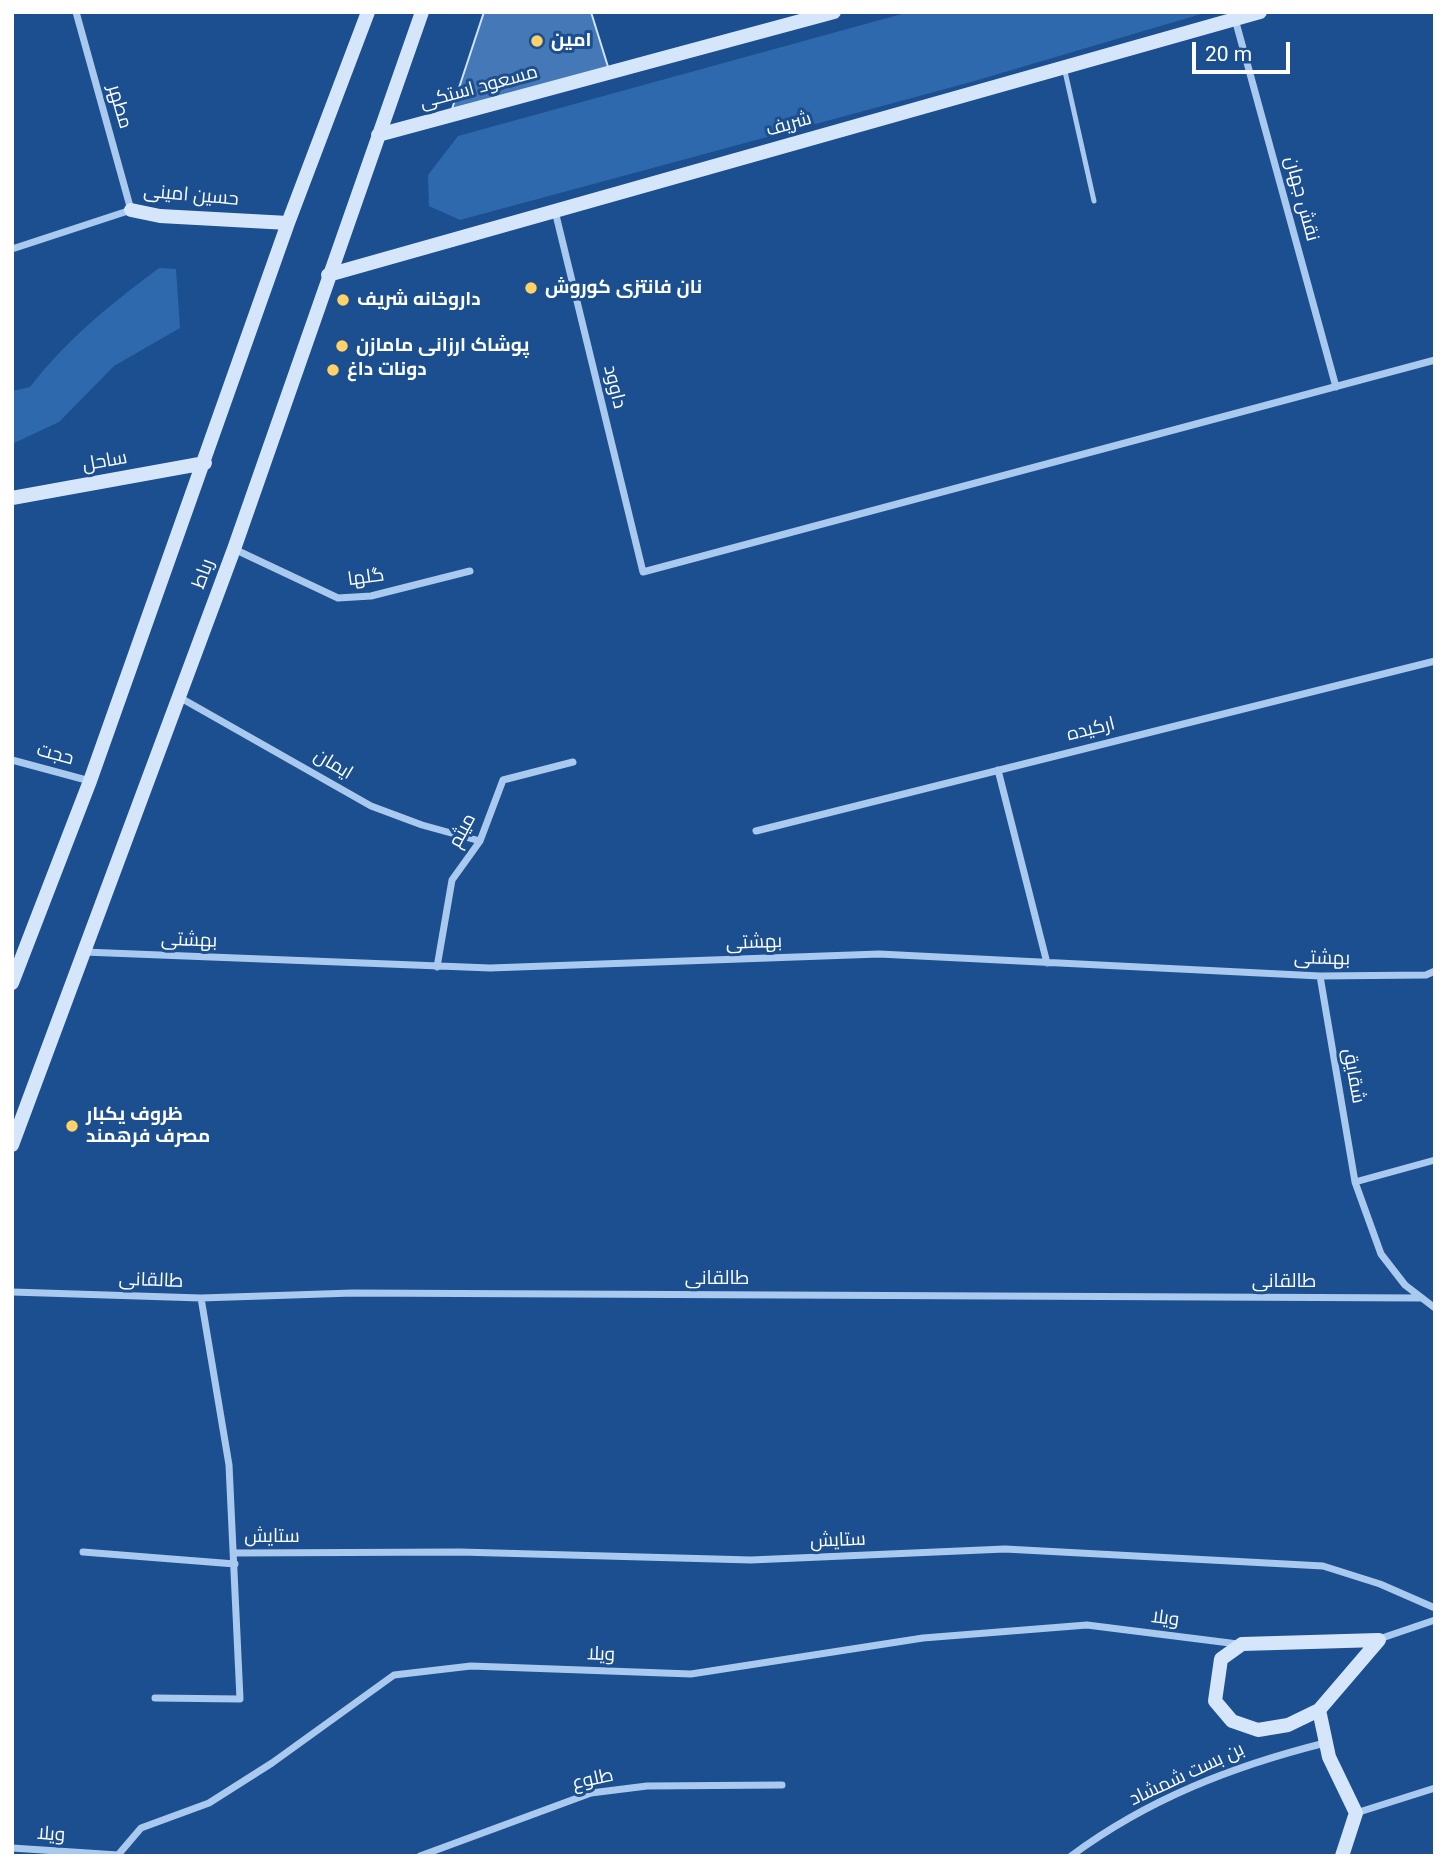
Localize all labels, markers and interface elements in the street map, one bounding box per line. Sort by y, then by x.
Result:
scale bar [1195,28,1293,72]
place label: امین [551,30,591,52]
marker: امین [529,33,545,49]
text: 20 m [1205,42,1252,66]
street label: مسعود استکی [418,61,540,115]
street label: مطهر [102,82,136,132]
street label: شریف [764,108,814,142]
street label: نقش جهان [1279,154,1323,244]
street label: حسین امینی [142,180,240,212]
place label: نان فانتزی کوروش [545,277,702,299]
marker: نان فانتزی کوروش [523,280,539,296]
place label: داروخانه شریف [357,289,481,311]
marker: داروخانه شریف [335,292,351,308]
place label: پوشاک ارزانی مامازن [356,335,529,357]
marker: پوشاک ارزانی مامازن [334,338,350,354]
place label: دونات داغ [347,359,427,381]
marker: دونات داغ [325,362,341,378]
street label: داوود [598,363,630,411]
street label: ساحل [81,447,129,477]
street label: رباط [188,556,220,592]
street label: گلها [346,564,386,592]
street label: ارکیده [1065,713,1117,747]
street label: حجت [34,739,76,771]
street label: ایمان [309,745,357,785]
street label: میثم [445,810,481,852]
street label: بهشتی [160,929,218,953]
street label: بهشتی [725,931,783,955]
street label: بهشتی [1294,947,1350,971]
street label: شقایق [1337,1047,1369,1105]
place label: ظروف یکبار مصرف فرهمند [86,1104,210,1148]
marker: ظروف یکبار مصرف فرهمند [64,1118,80,1134]
street label: طالقانی [118,1268,184,1294]
street label: طالقانی [685,1268,749,1290]
street label: طالقانی [1252,1271,1316,1293]
street label: ستایش [244,1526,300,1548]
street label: ستایش [810,1529,866,1553]
street label: ویلا [1150,1606,1180,1632]
street label: ویلا [587,1643,615,1667]
street label: بن بست شمشاد [1126,1738,1248,1812]
street label: طلوع [570,1765,616,1795]
street label: ویلا [36,1823,66,1847]

